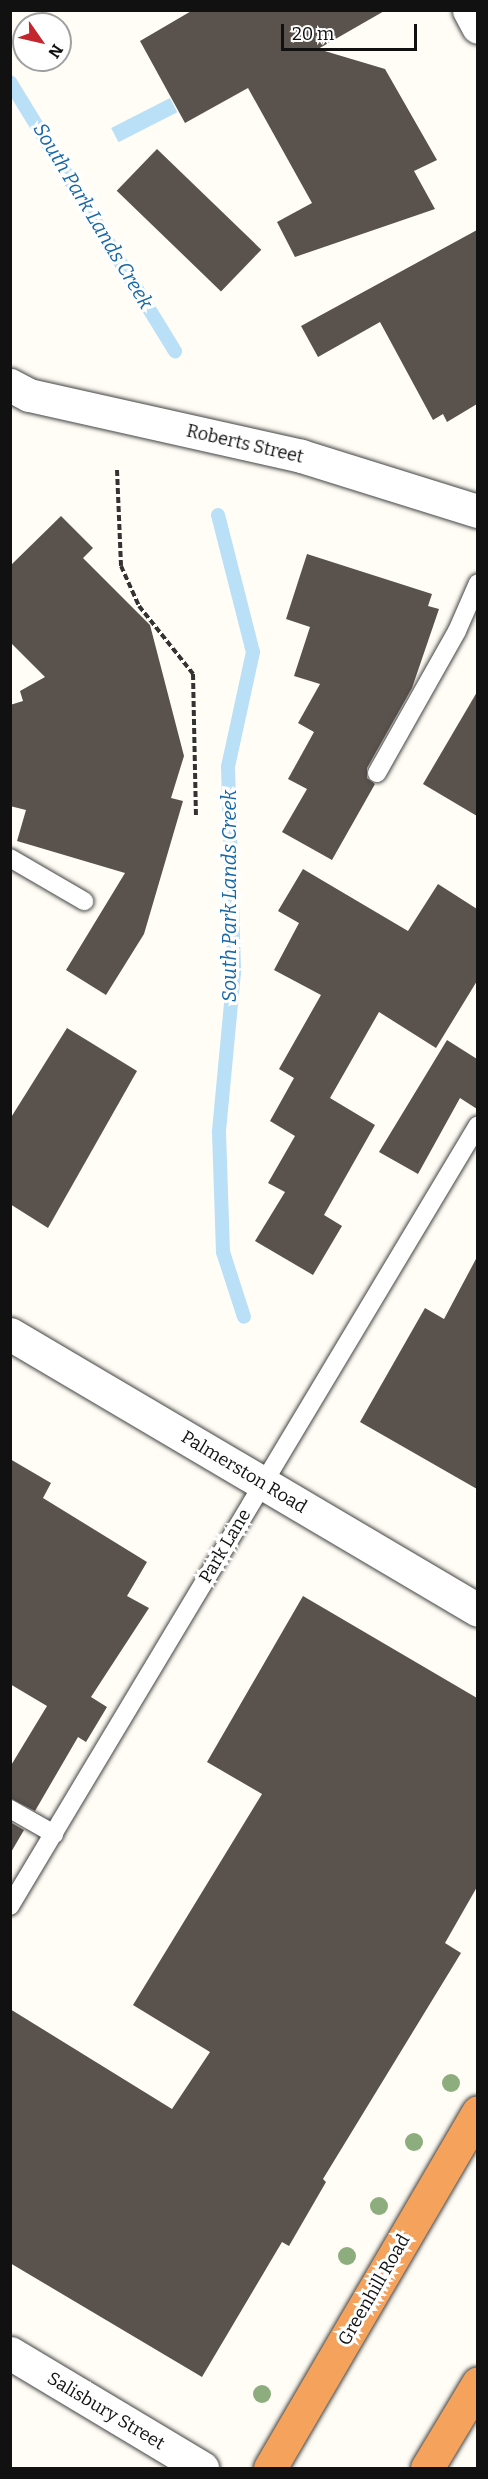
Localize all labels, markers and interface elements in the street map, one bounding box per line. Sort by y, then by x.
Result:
north arrow [12,12,72,72]
scale bar [284,12,420,50]
text: 20 m [292,23,334,45]
text: N [44,41,67,62]
water label: South Park Lands Creek [28,119,158,313]
street label: Roberts Street [184,420,306,468]
water label: South Park Lands Creek [217,790,241,1002]
street label: Palmerston Road [177,1426,311,1518]
street label: Park Lane [195,1505,255,1587]
street label: Greenhill Road [333,2231,415,2349]
street label: Salisbury Street [43,2367,169,2455]

